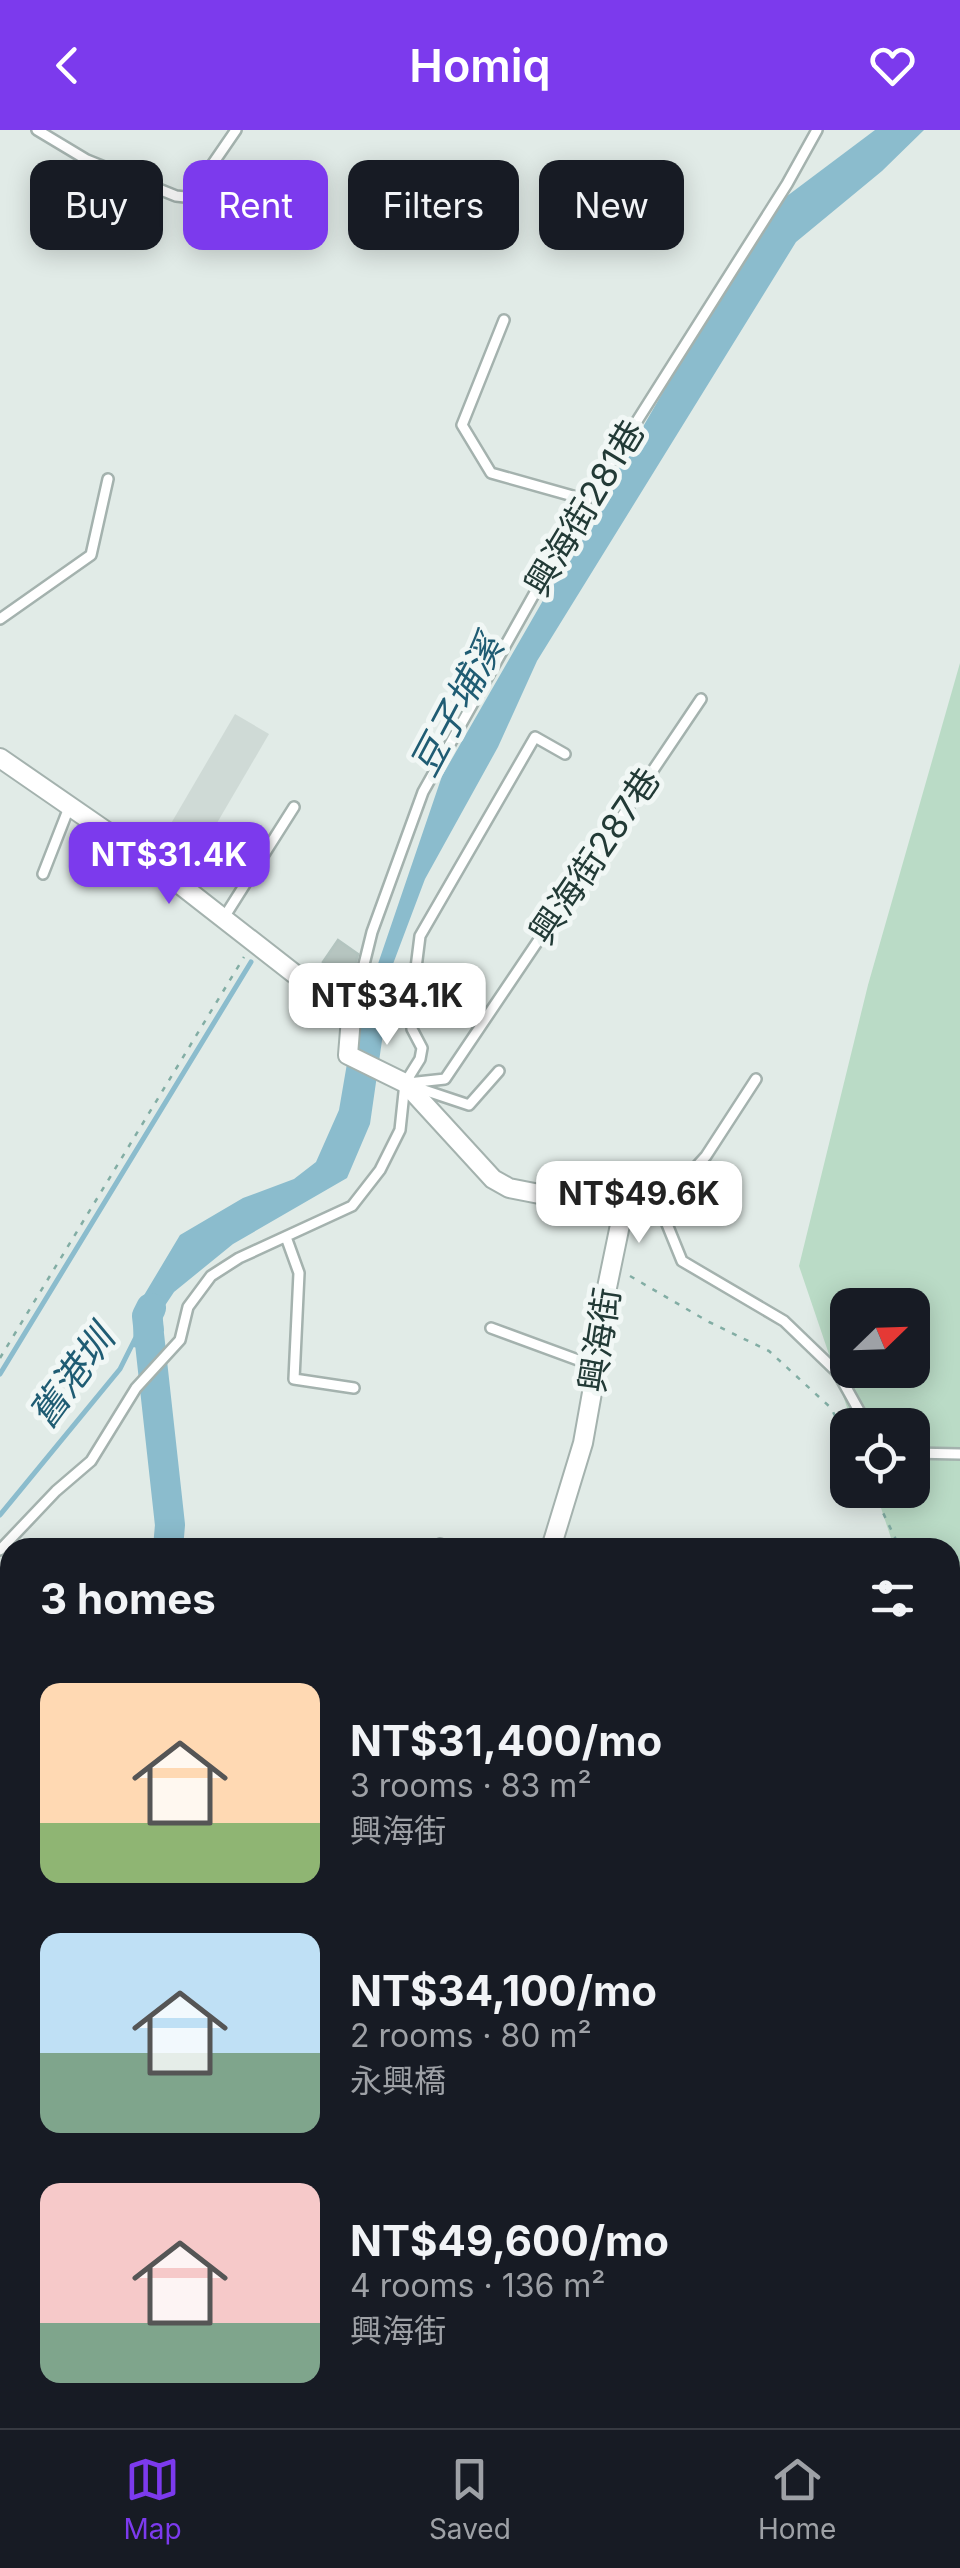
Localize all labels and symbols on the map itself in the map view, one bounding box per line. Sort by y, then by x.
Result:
street label: 興海街281巷 [515,412,653,603]
water label: 豆子埔溪 [400,623,514,783]
street label: 興海街287巷 [520,760,668,951]
pin: NT$31.4K [66,822,272,907]
pin: NT$34.1K [284,963,490,1048]
pin: NT$49.6K [536,1161,742,1246]
street label: 興海街 [570,1285,628,1395]
north arrow [830,1288,930,1388]
water label: 舊港圳 [19,1313,126,1436]

